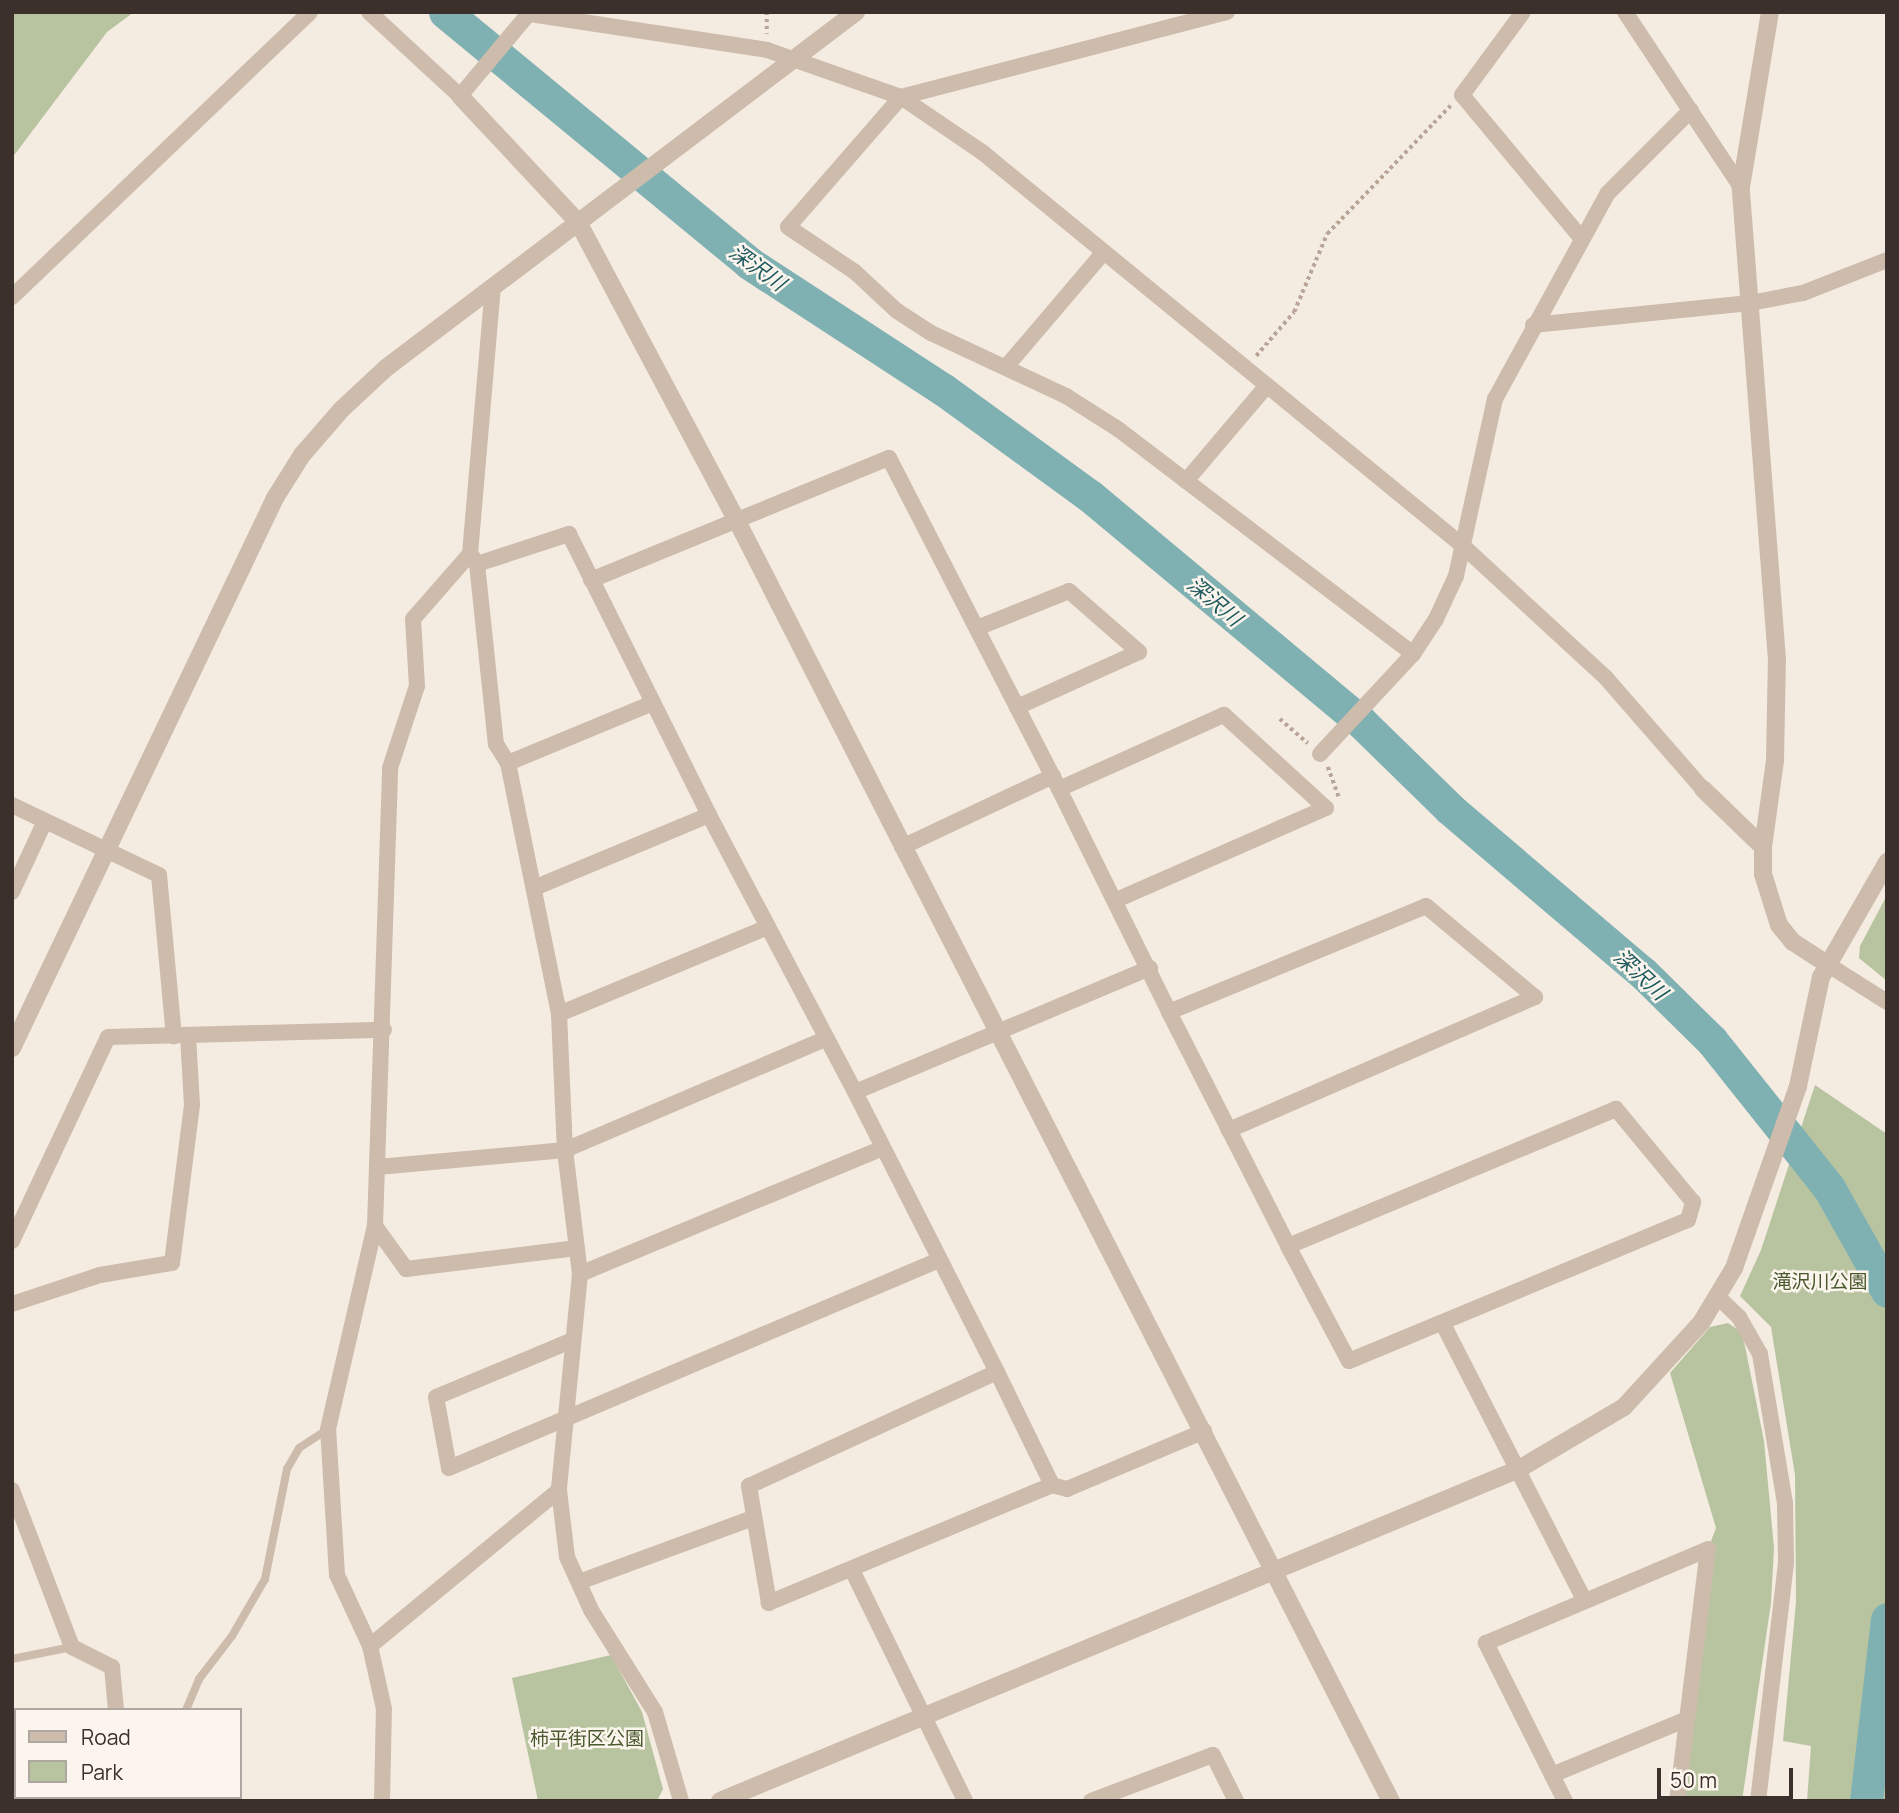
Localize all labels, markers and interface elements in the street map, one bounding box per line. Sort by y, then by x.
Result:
water label: 深沢川 [725,238,791,296]
water label: 深沢川 [1183,571,1247,631]
water label: 深沢川 [1609,943,1673,1005]
park label: 滝沢川公園 [1773,1271,1867,1293]
legend [14,1708,242,1799]
text: Road [81,1723,131,1751]
park label: 柿平街区公園 [530,1728,644,1750]
scale bar [1661,1754,1798,1798]
text: Park [81,1758,123,1786]
text: 50 m [1670,1766,1717,1794]

